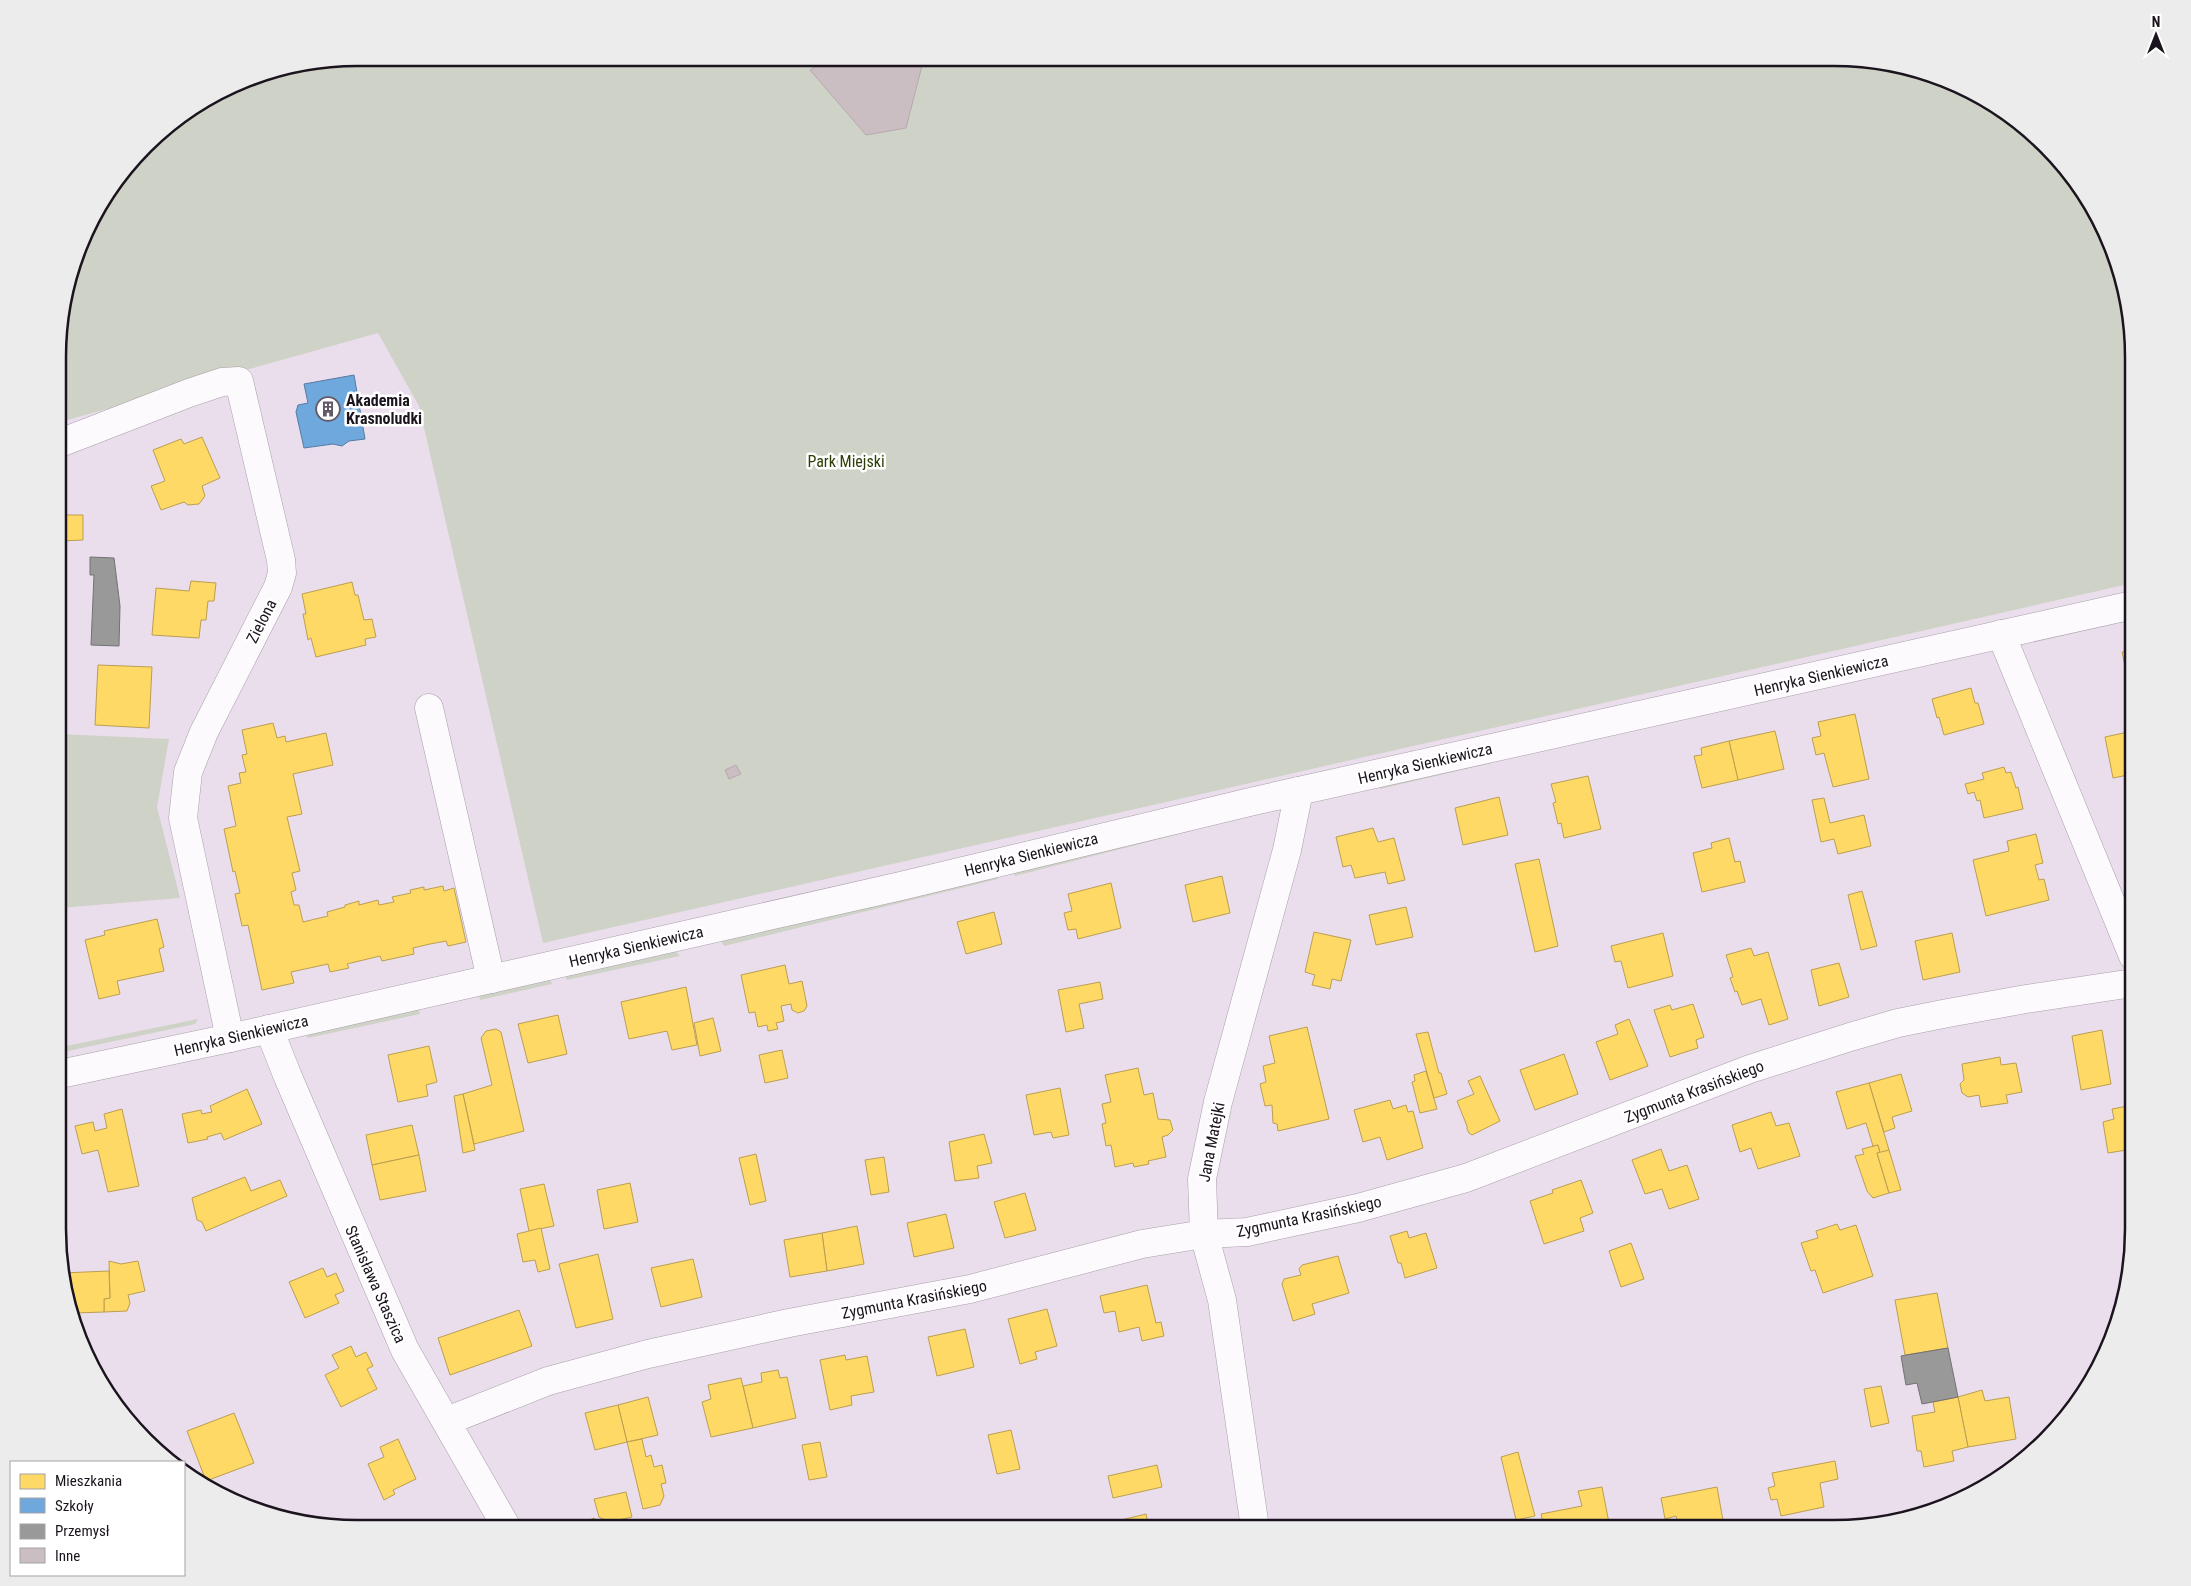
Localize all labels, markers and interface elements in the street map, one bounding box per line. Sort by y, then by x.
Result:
north arrow [2131,10,2181,60]
text: N [2152,14,2160,30]
place label: Akademia Krasnoludki [346,391,422,428]
building icon: Akademia Krasnoludki [315,396,341,422]
park label: Park Miejski [807,452,885,471]
street label: Zielona [242,596,281,646]
street label: Henryka Sienkiewicza [1752,651,1890,700]
street label: Henryka Sienkiewicza [1356,739,1494,788]
street label: Henryka Sienkiewicza [962,829,1100,880]
street label: Henryka Sienkiewicza [567,922,705,971]
street label: Henryka Sienkiewicza [172,1011,310,1060]
street label: Zygmunta Krasińskiego [1622,1056,1766,1127]
street label: Jana Matejki [1194,1101,1229,1184]
street label: Zygmunta Krasińskiego [1235,1192,1383,1241]
street label: Stanisława Staszica [341,1223,410,1346]
street label: Zygmunta Krasińskiego [840,1276,988,1323]
legend [10,1461,185,1576]
text: Mieszkania [55,1472,122,1490]
text: Szkoły [55,1497,94,1515]
text: Przemysł [55,1522,110,1540]
text: Inne [55,1547,80,1565]

